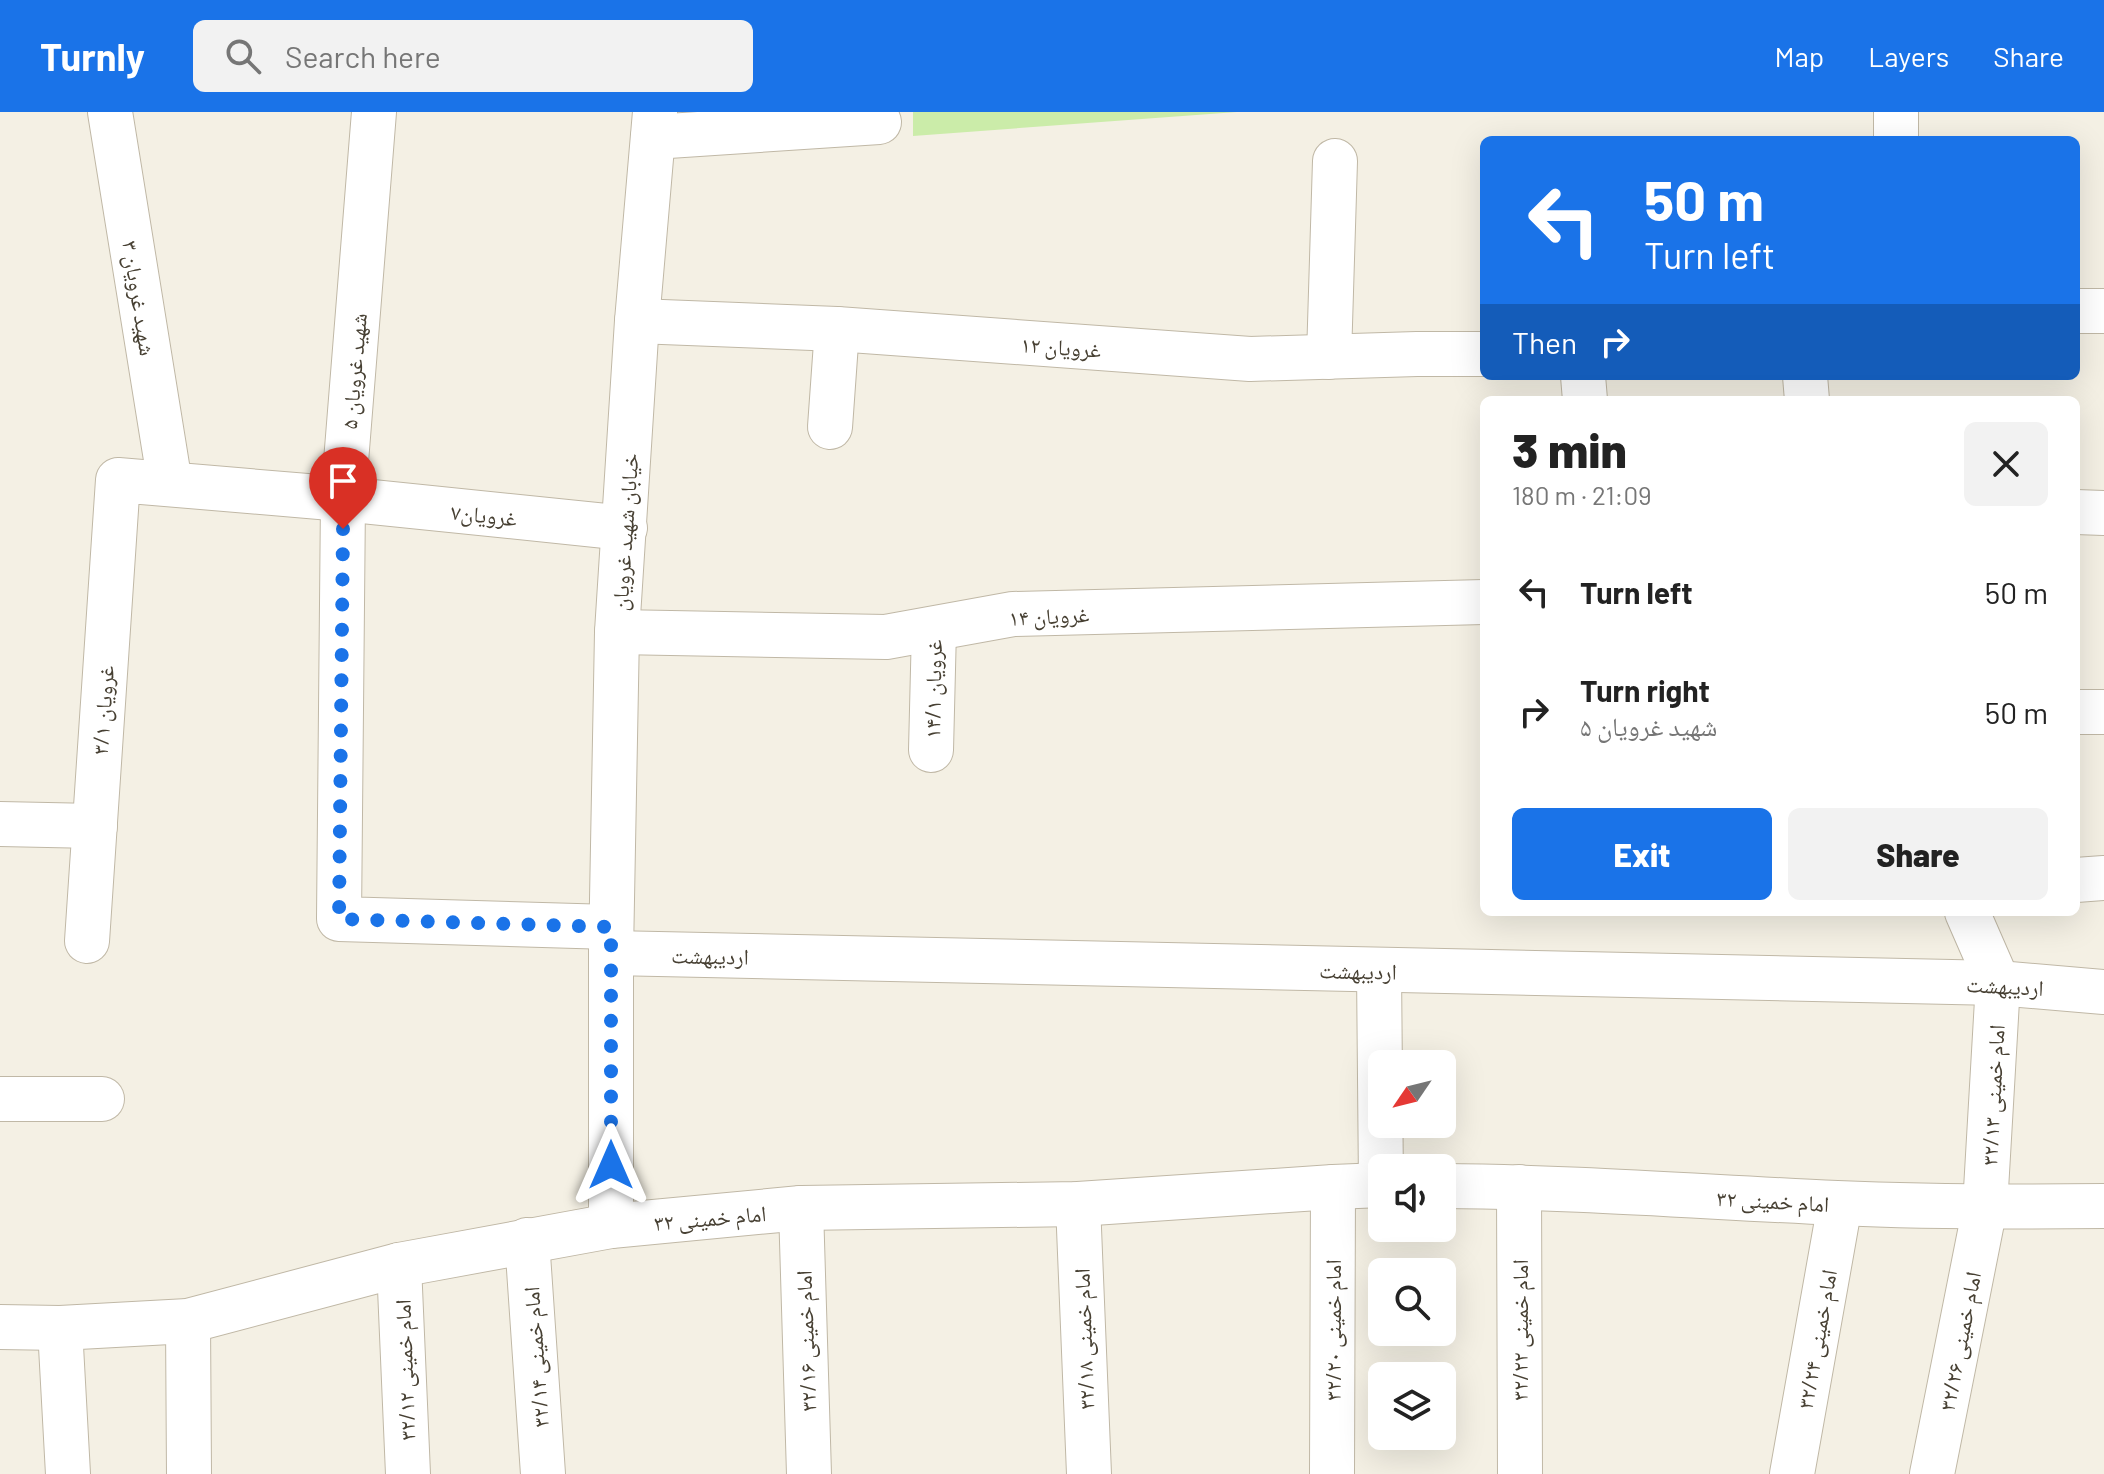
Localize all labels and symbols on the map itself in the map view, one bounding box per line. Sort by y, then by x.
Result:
street label: شهید غرویان ۳ [116,239,162,358]
street label: شهید غرویان ۵ [335,312,373,430]
street label: غرویان ۱۲ [1020,330,1102,364]
pin [309,447,377,529]
street label: خیابان شهید غرویان [606,452,644,612]
street label: غرویان۷ [450,498,518,532]
street label: غرویان ۱۴ [1008,600,1090,632]
street label: غرویان ۱۴/۱ [918,639,948,739]
street label: غرویان ۳/۱ [86,665,120,756]
street label: اردیبهشت [671,941,749,970]
street label: اردیبهشت [1319,956,1397,985]
street label: اردیبهشت [1965,970,2045,1001]
street label: امام خمینی ۳۲/۱۳ [1975,1024,2012,1166]
north arrow [1368,1050,1456,1138]
position arrow [569,1123,653,1207]
street label: امام خمینی ۳۲ [1716,1184,1830,1219]
street label: امام خمینی ۳۲ [653,1199,768,1238]
street label: امام خمینی ۳۲/۲۰ [1319,1259,1348,1401]
street label: امام خمینی ۳۲/۲۲ [1506,1259,1535,1401]
street label: امام خمینی ۳۲/۲۴ [1791,1267,1844,1411]
street label: امام خمینی ۳۲/۱۸ [1068,1268,1101,1410]
street label: امام خمینی ۳۲/۲۶ [1933,1269,1988,1413]
street label: امام خمینی ۳۲/۱۶ [790,1270,823,1412]
street label: امام خمینی ۳۲/۱۴ [517,1285,556,1428]
street label: امام خمینی ۳۲/۱۲ [389,1299,422,1441]

